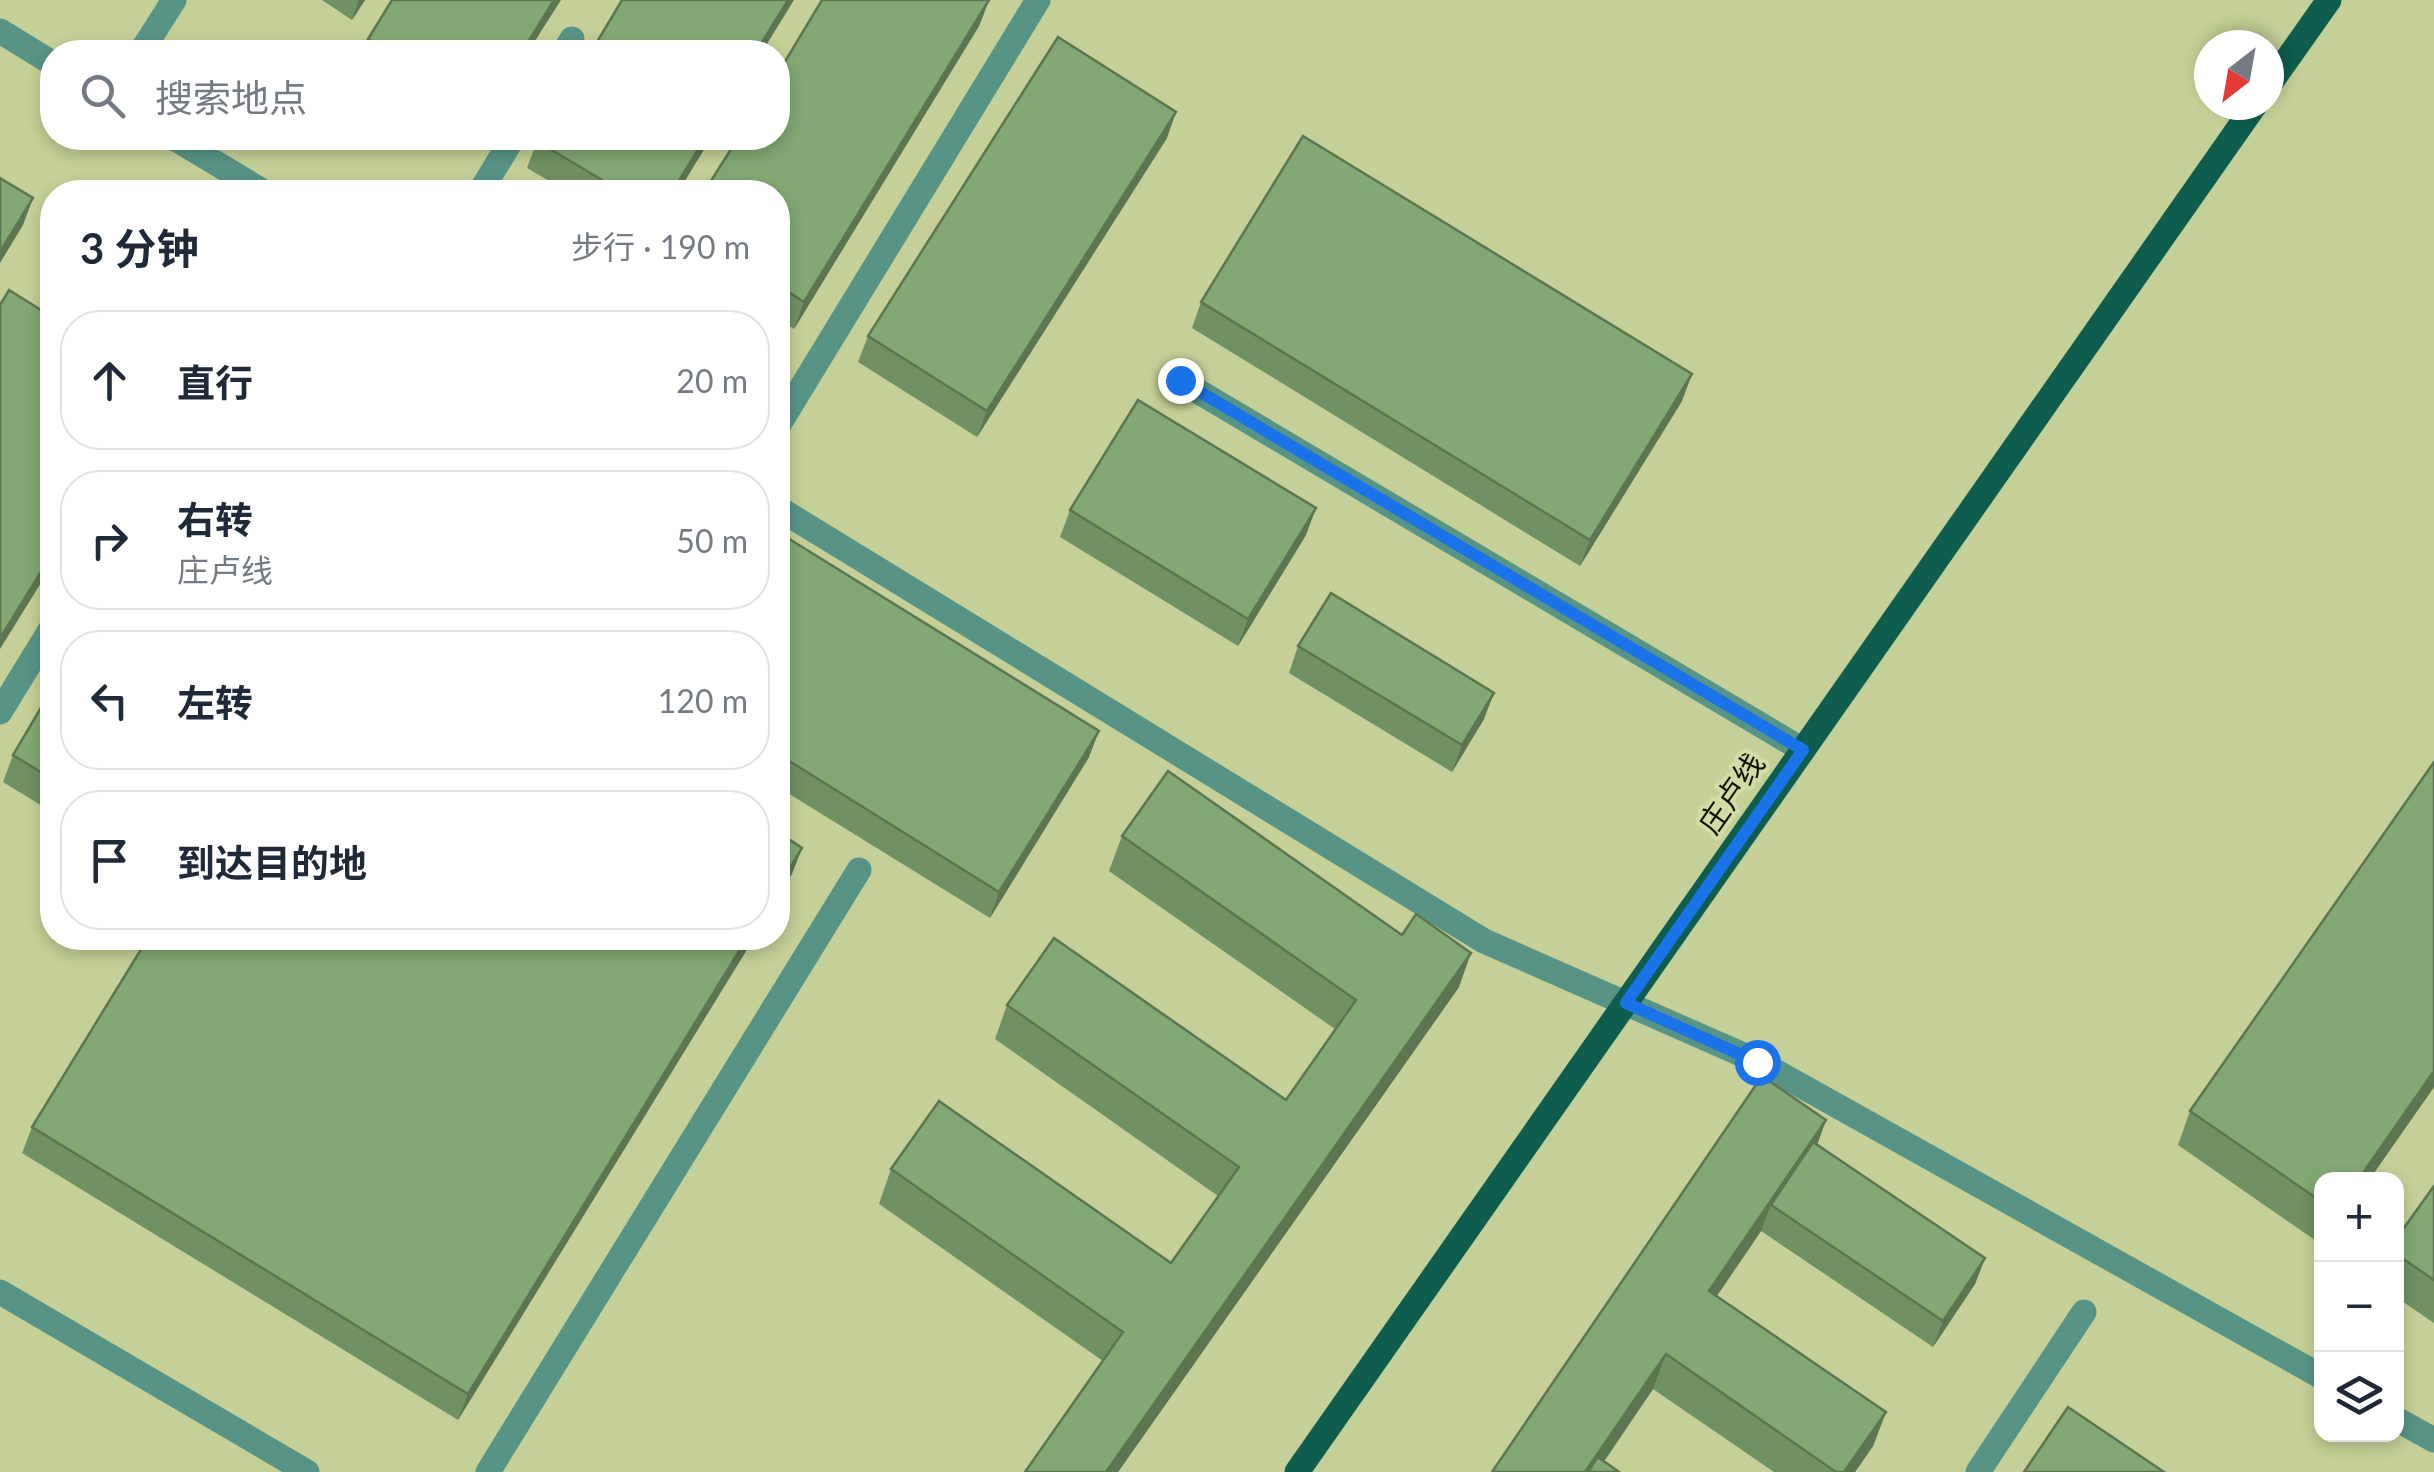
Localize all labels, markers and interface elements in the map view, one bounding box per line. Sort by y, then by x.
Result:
north arrow [2194,30,2284,120]
search box [40,40,790,150]
icon: search [75,68,130,123]
text: 搜索地点 [155,74,307,120]
text: 3 分钟 [80,223,199,273]
text: 步行 · 190 m [571,227,750,266]
icon: ahead [82,353,137,408]
route end [1158,358,1204,404]
text: 直行 [177,359,253,405]
text: 20 m [676,361,748,400]
text: 右转 [177,496,253,542]
icon: right [82,513,137,568]
text: 50 m [676,521,748,560]
text: 庄卢线 [177,550,273,589]
icon: left [82,673,137,728]
text: 左转 [177,679,253,725]
text: 120 m [658,681,748,720]
street label: 庄卢线 [1690,746,1771,840]
icon: arrive [82,833,137,888]
text: 到达目的地 [177,839,367,885]
route start [1735,1040,1781,1086]
map controls [2314,1172,2404,1442]
button: + [2314,1172,2404,1262]
button: − [2314,1262,2404,1352]
button: layers [2314,1352,2404,1442]

